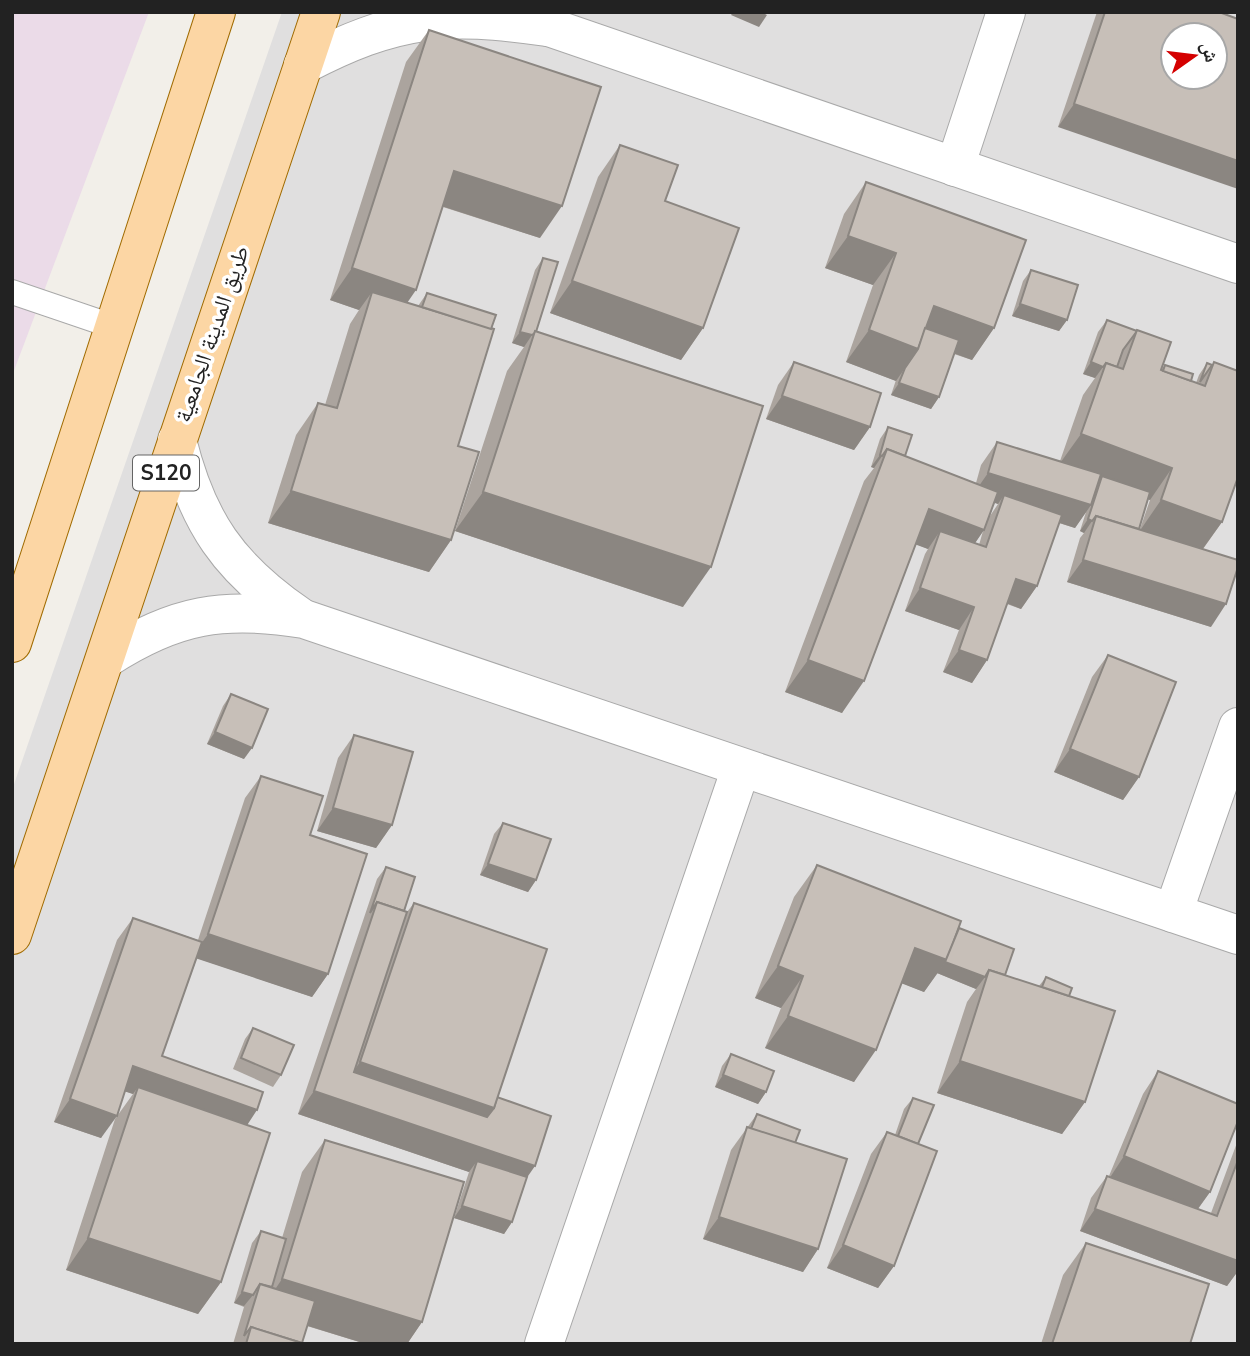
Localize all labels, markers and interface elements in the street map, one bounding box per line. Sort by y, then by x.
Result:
north arrow [1159,21,1229,91]
text: ش [1194,39,1225,65]
street label: طريق المدينة الجامعية [167,242,257,426]
road number: S120 [133,456,199,490]

